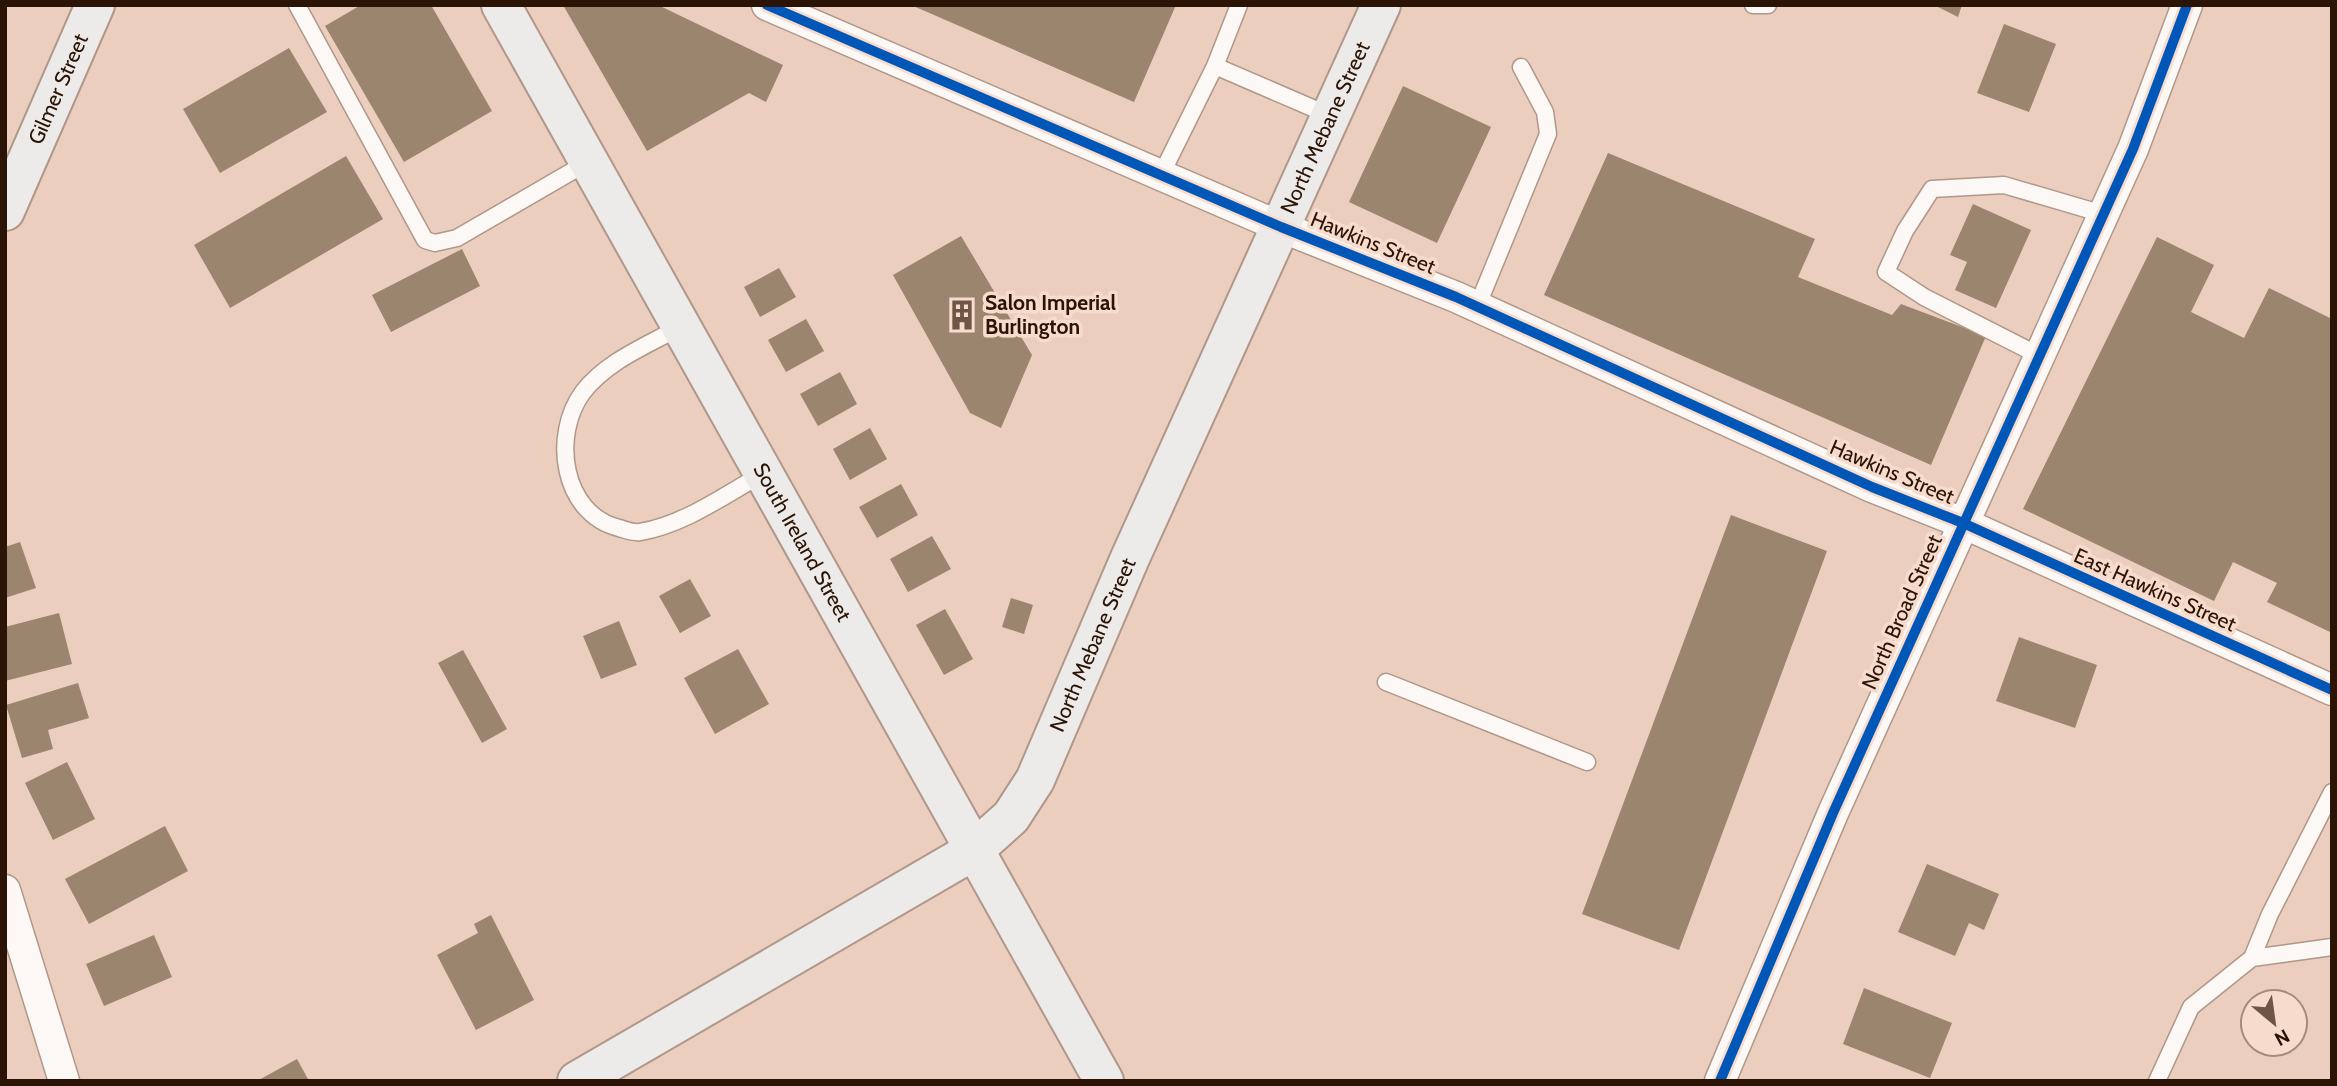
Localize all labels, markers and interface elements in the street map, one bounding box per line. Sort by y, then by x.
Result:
street label: Gilmer Street [23,30,93,148]
street label: North Mebane Street [1275,37,1375,218]
street label: Hawkins Street [1307,206,1439,279]
place label: Salon Imperial Burlington [985,290,1117,339]
building icon: Salon Imperial Burlington [945,298,979,332]
street label: Hawkins Street [1826,434,1958,509]
street label: South Ireland Street [748,459,857,626]
street label: North Broad Street [1856,531,1947,693]
street label: East Hawkins Street [2070,543,2240,637]
street label: North Mebane Street [1044,554,1141,735]
north arrow [2239,988,2309,1058]
text: N [2271,1024,2293,1051]

